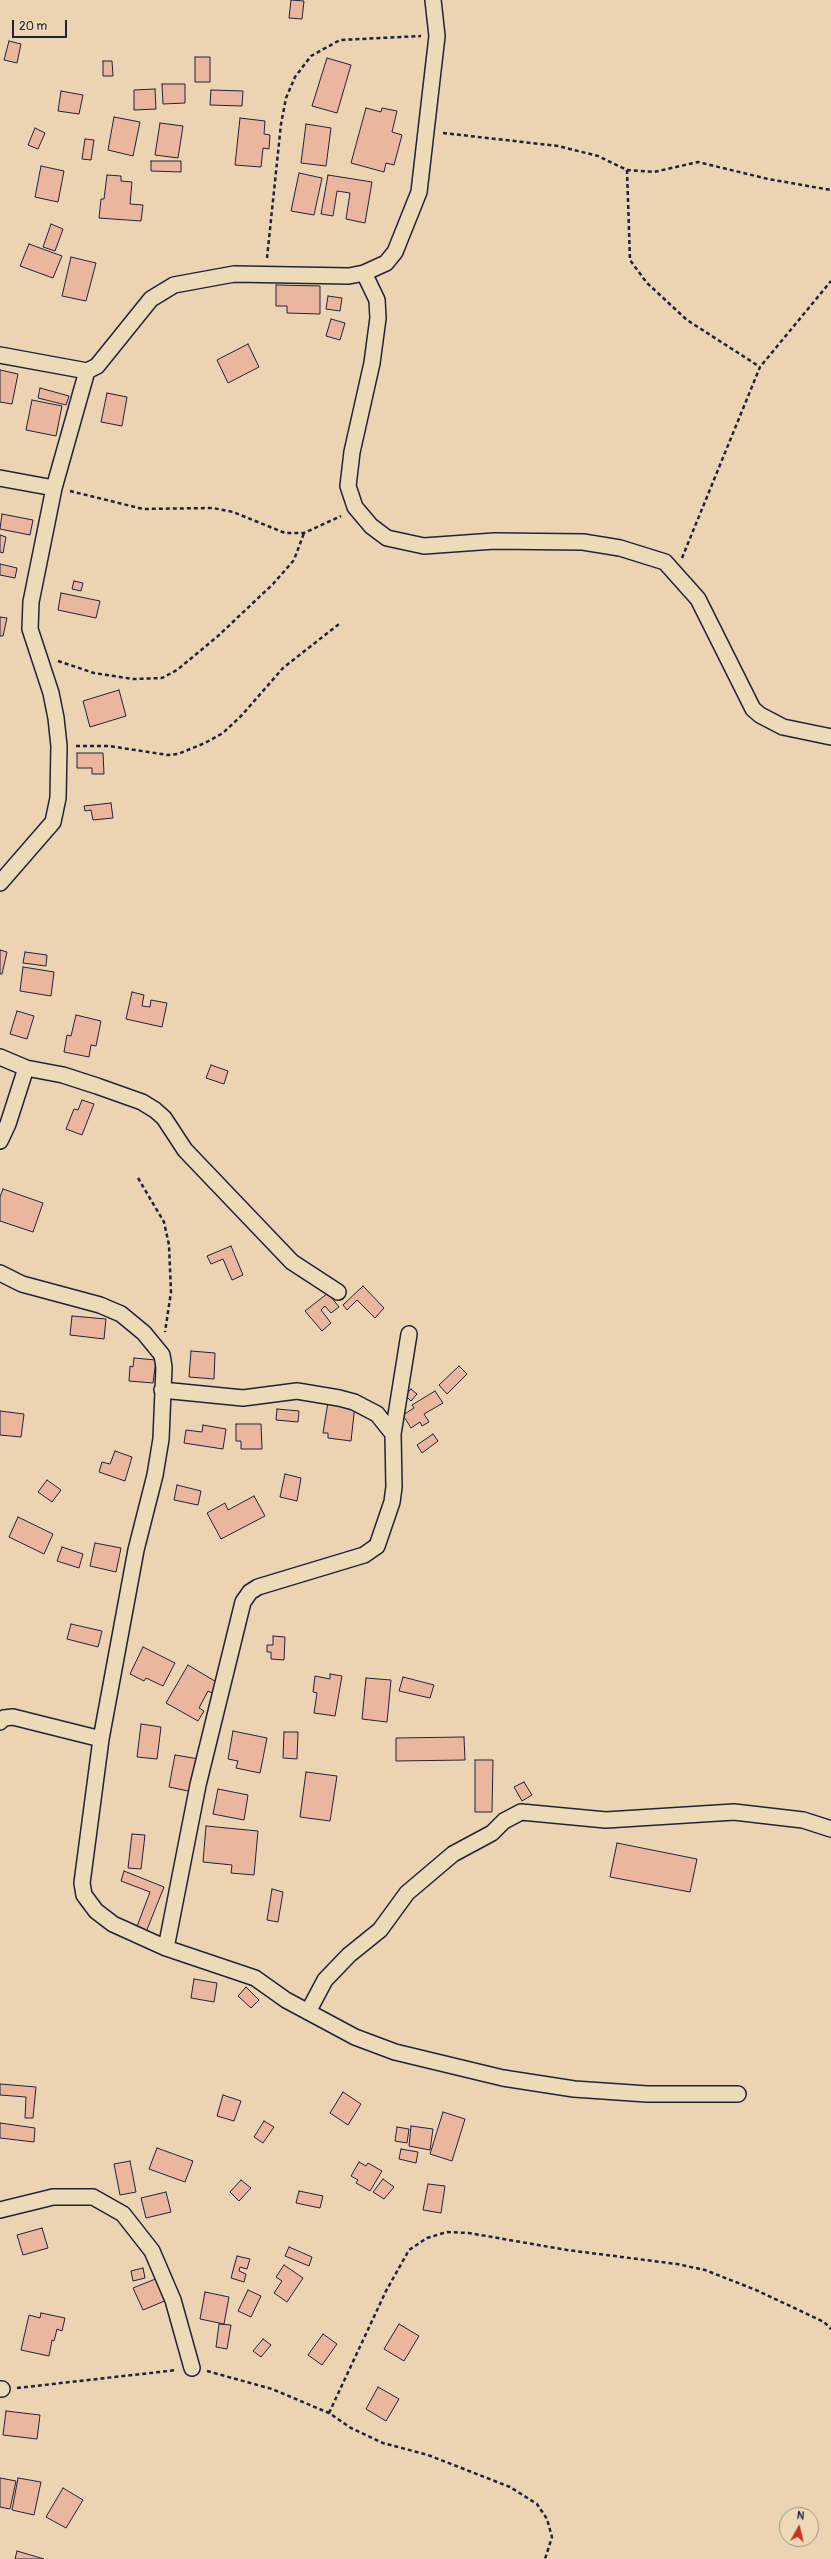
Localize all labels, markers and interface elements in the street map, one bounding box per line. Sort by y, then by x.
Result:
scale bar [14,12,69,38]
text: 20 m [19,19,47,34]
north arrow [779,2507,819,2547]
text: N [796,2509,805,2523]

